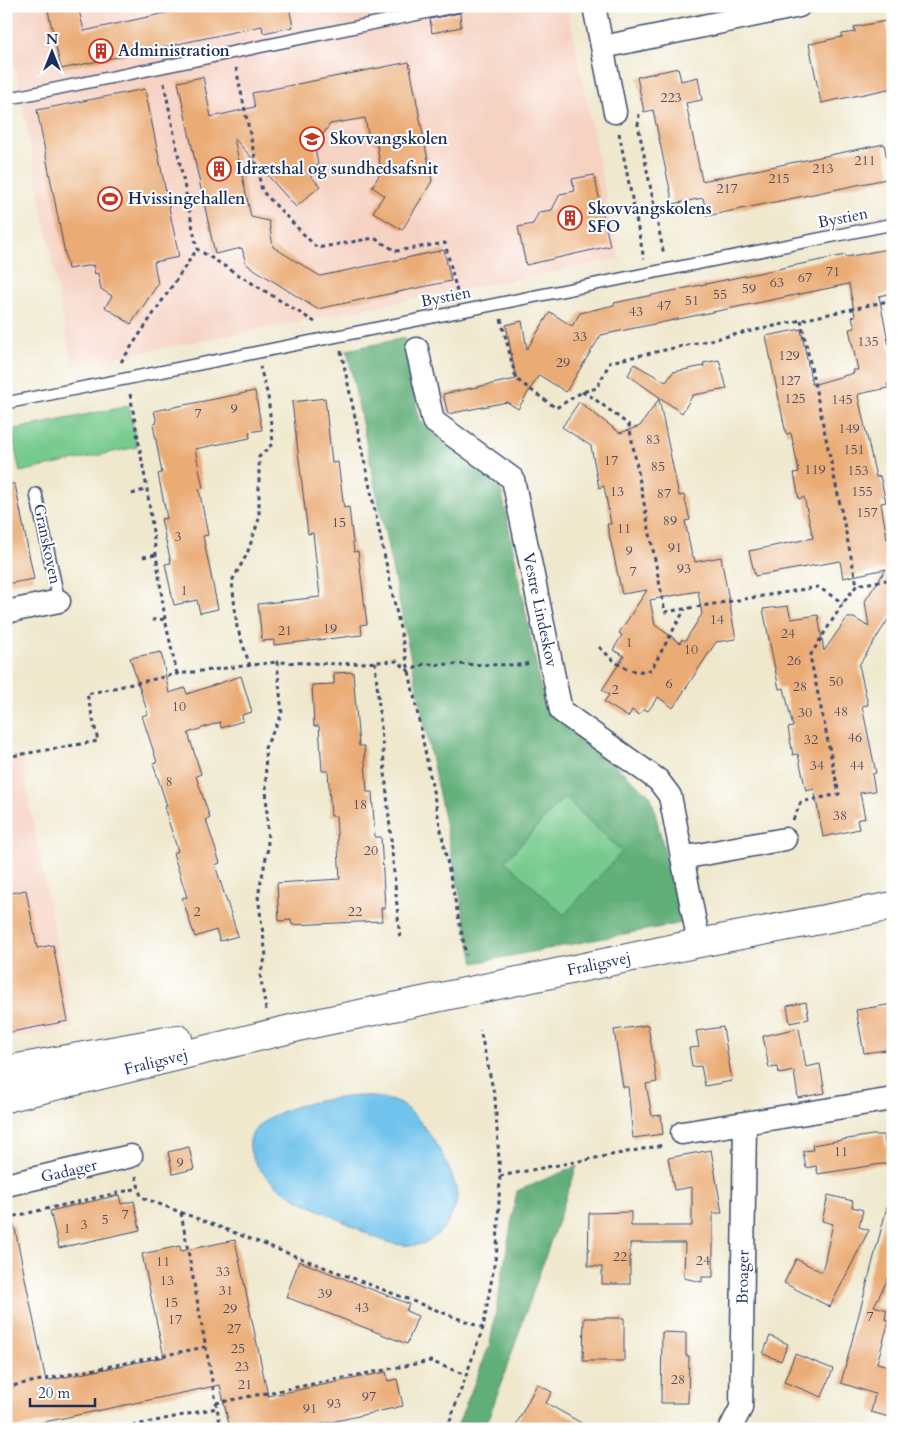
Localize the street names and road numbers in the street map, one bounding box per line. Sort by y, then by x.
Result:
street label: Bystien [816,202,870,234]
street label: Bystien [419,281,473,313]
street label: Granskoven [28,502,66,586]
street label: Vestre Lindeskov [517,551,563,670]
street label: Fraligsvej [565,947,633,981]
street label: Fraligsvej [122,1044,190,1080]
street label: Gadager [39,1154,99,1188]
street label: Broager [732,1249,754,1304]

